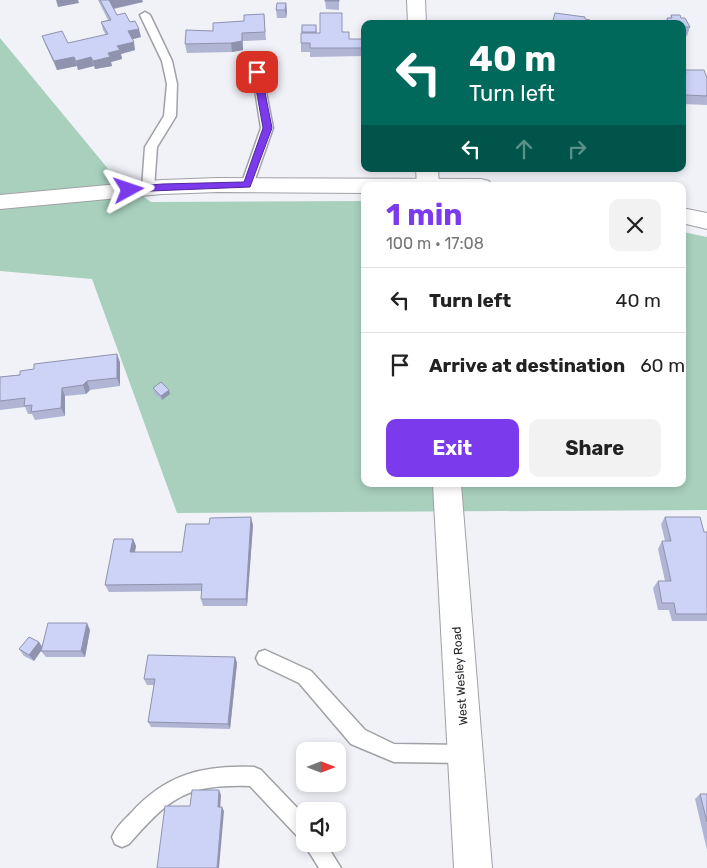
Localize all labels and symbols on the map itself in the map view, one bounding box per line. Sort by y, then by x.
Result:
pin [236,51,278,93]
position arrow [102,163,154,215]
street label: West Wesley Road [450,626,470,726]
north arrow [296,742,346,792]

